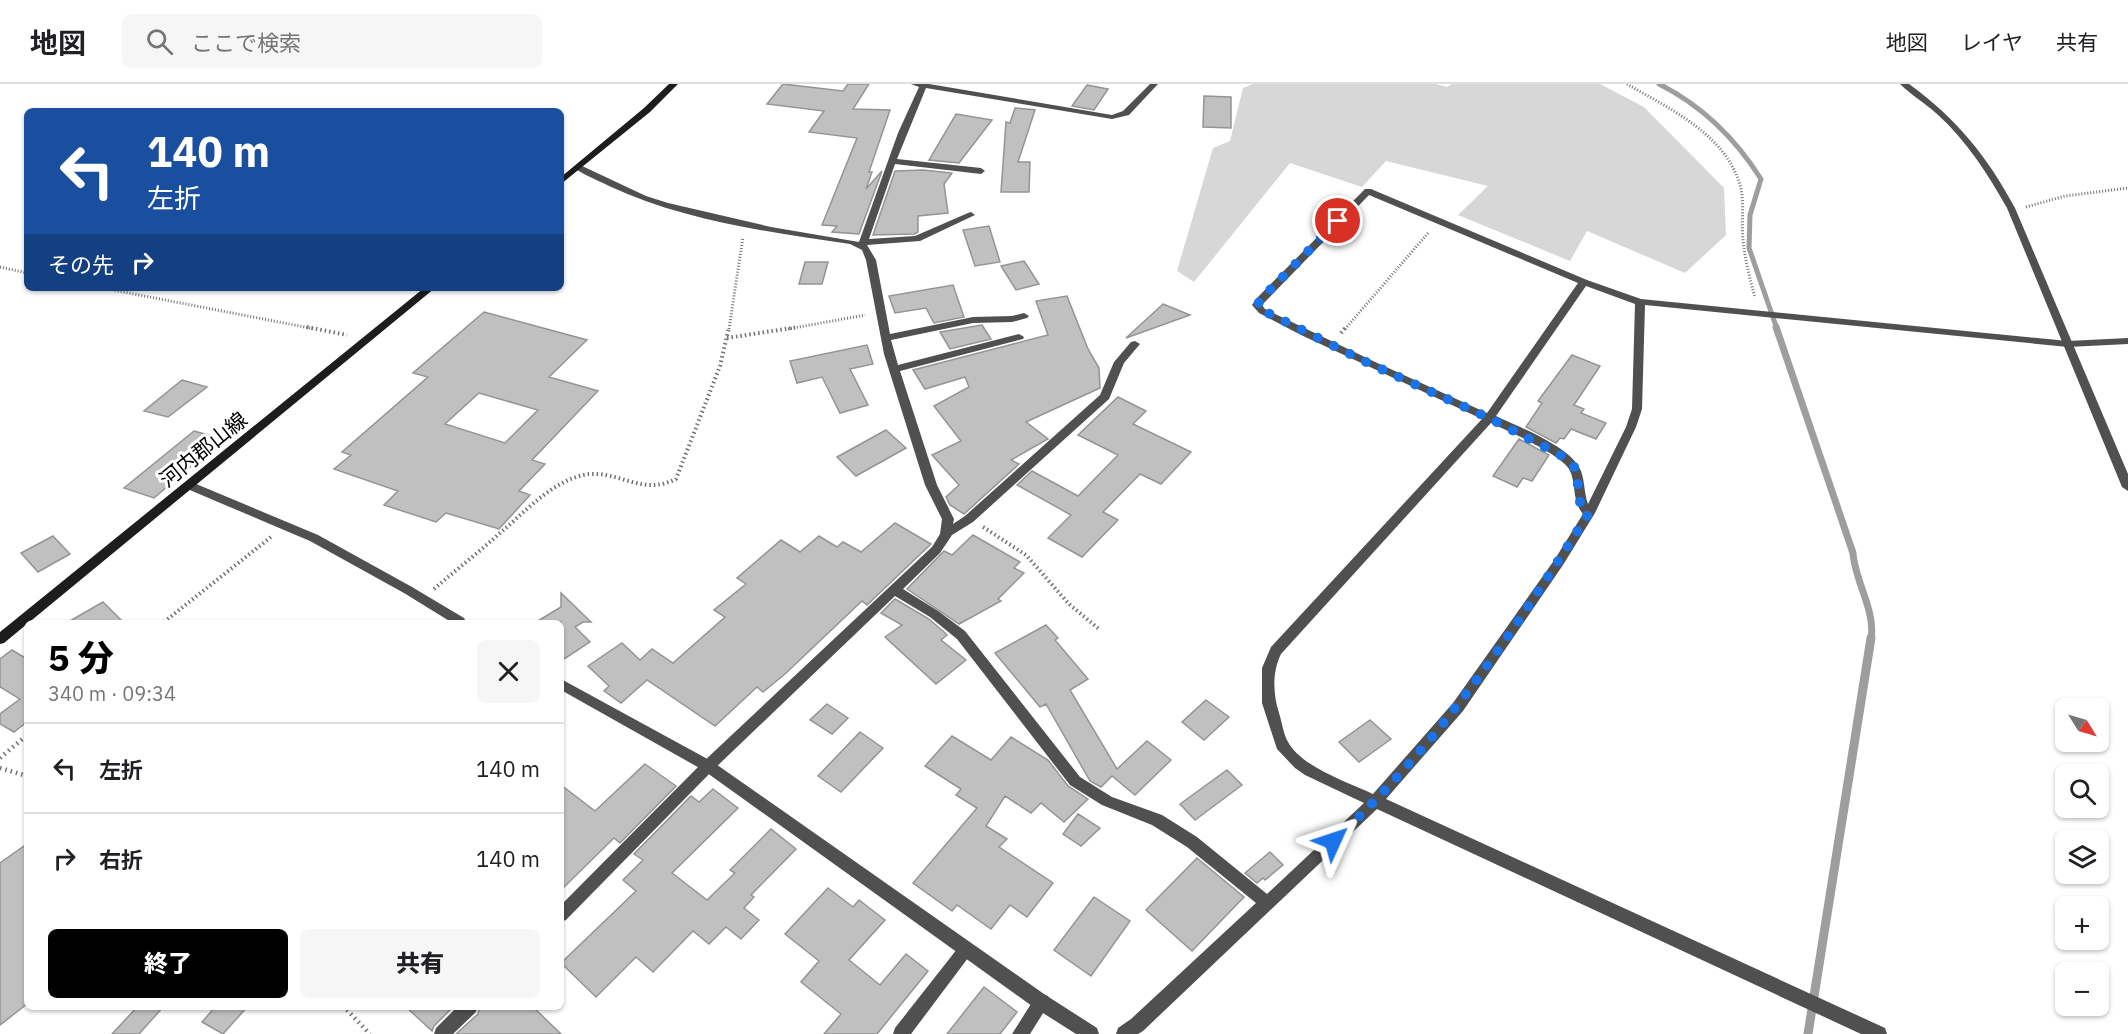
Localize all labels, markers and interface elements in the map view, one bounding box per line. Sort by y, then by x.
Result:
search box [122,14,542,68]
text: 地図 [30,24,86,61]
icon: search [143,25,176,58]
text: ここで検索 [191,28,301,57]
text: 地図 [1886,28,1928,56]
text: レイヤ [1961,28,2023,56]
text: 共有 [2056,28,2098,56]
text: 140 m [147,124,270,179]
icon: left [48,132,126,210]
text: 左折 [147,180,201,215]
pin [1312,195,1363,246]
icon: arrive [1321,204,1354,237]
icon: right [126,246,159,279]
text: その先 [48,250,114,279]
street label: 河内郡山線 [153,405,253,493]
text: 5 分 [48,634,114,681]
button: close [477,640,540,703]
text: 340 m · 09:34 [48,680,176,707]
north arrow [2055,698,2109,752]
map controls [2055,698,2109,1016]
icon: left [48,752,81,785]
text: 140 m [476,754,540,783]
text: 左折 [99,755,143,784]
button: search [2055,764,2109,818]
position arrow [1301,809,1365,873]
button: layers [2055,830,2109,884]
icon: right [48,842,81,875]
text: 140 m [476,844,540,873]
text: 右折 [99,845,143,874]
button: + [2055,896,2109,950]
button: 終了 [48,929,288,998]
button: 共有 [300,929,540,998]
button: − [2055,962,2109,1016]

